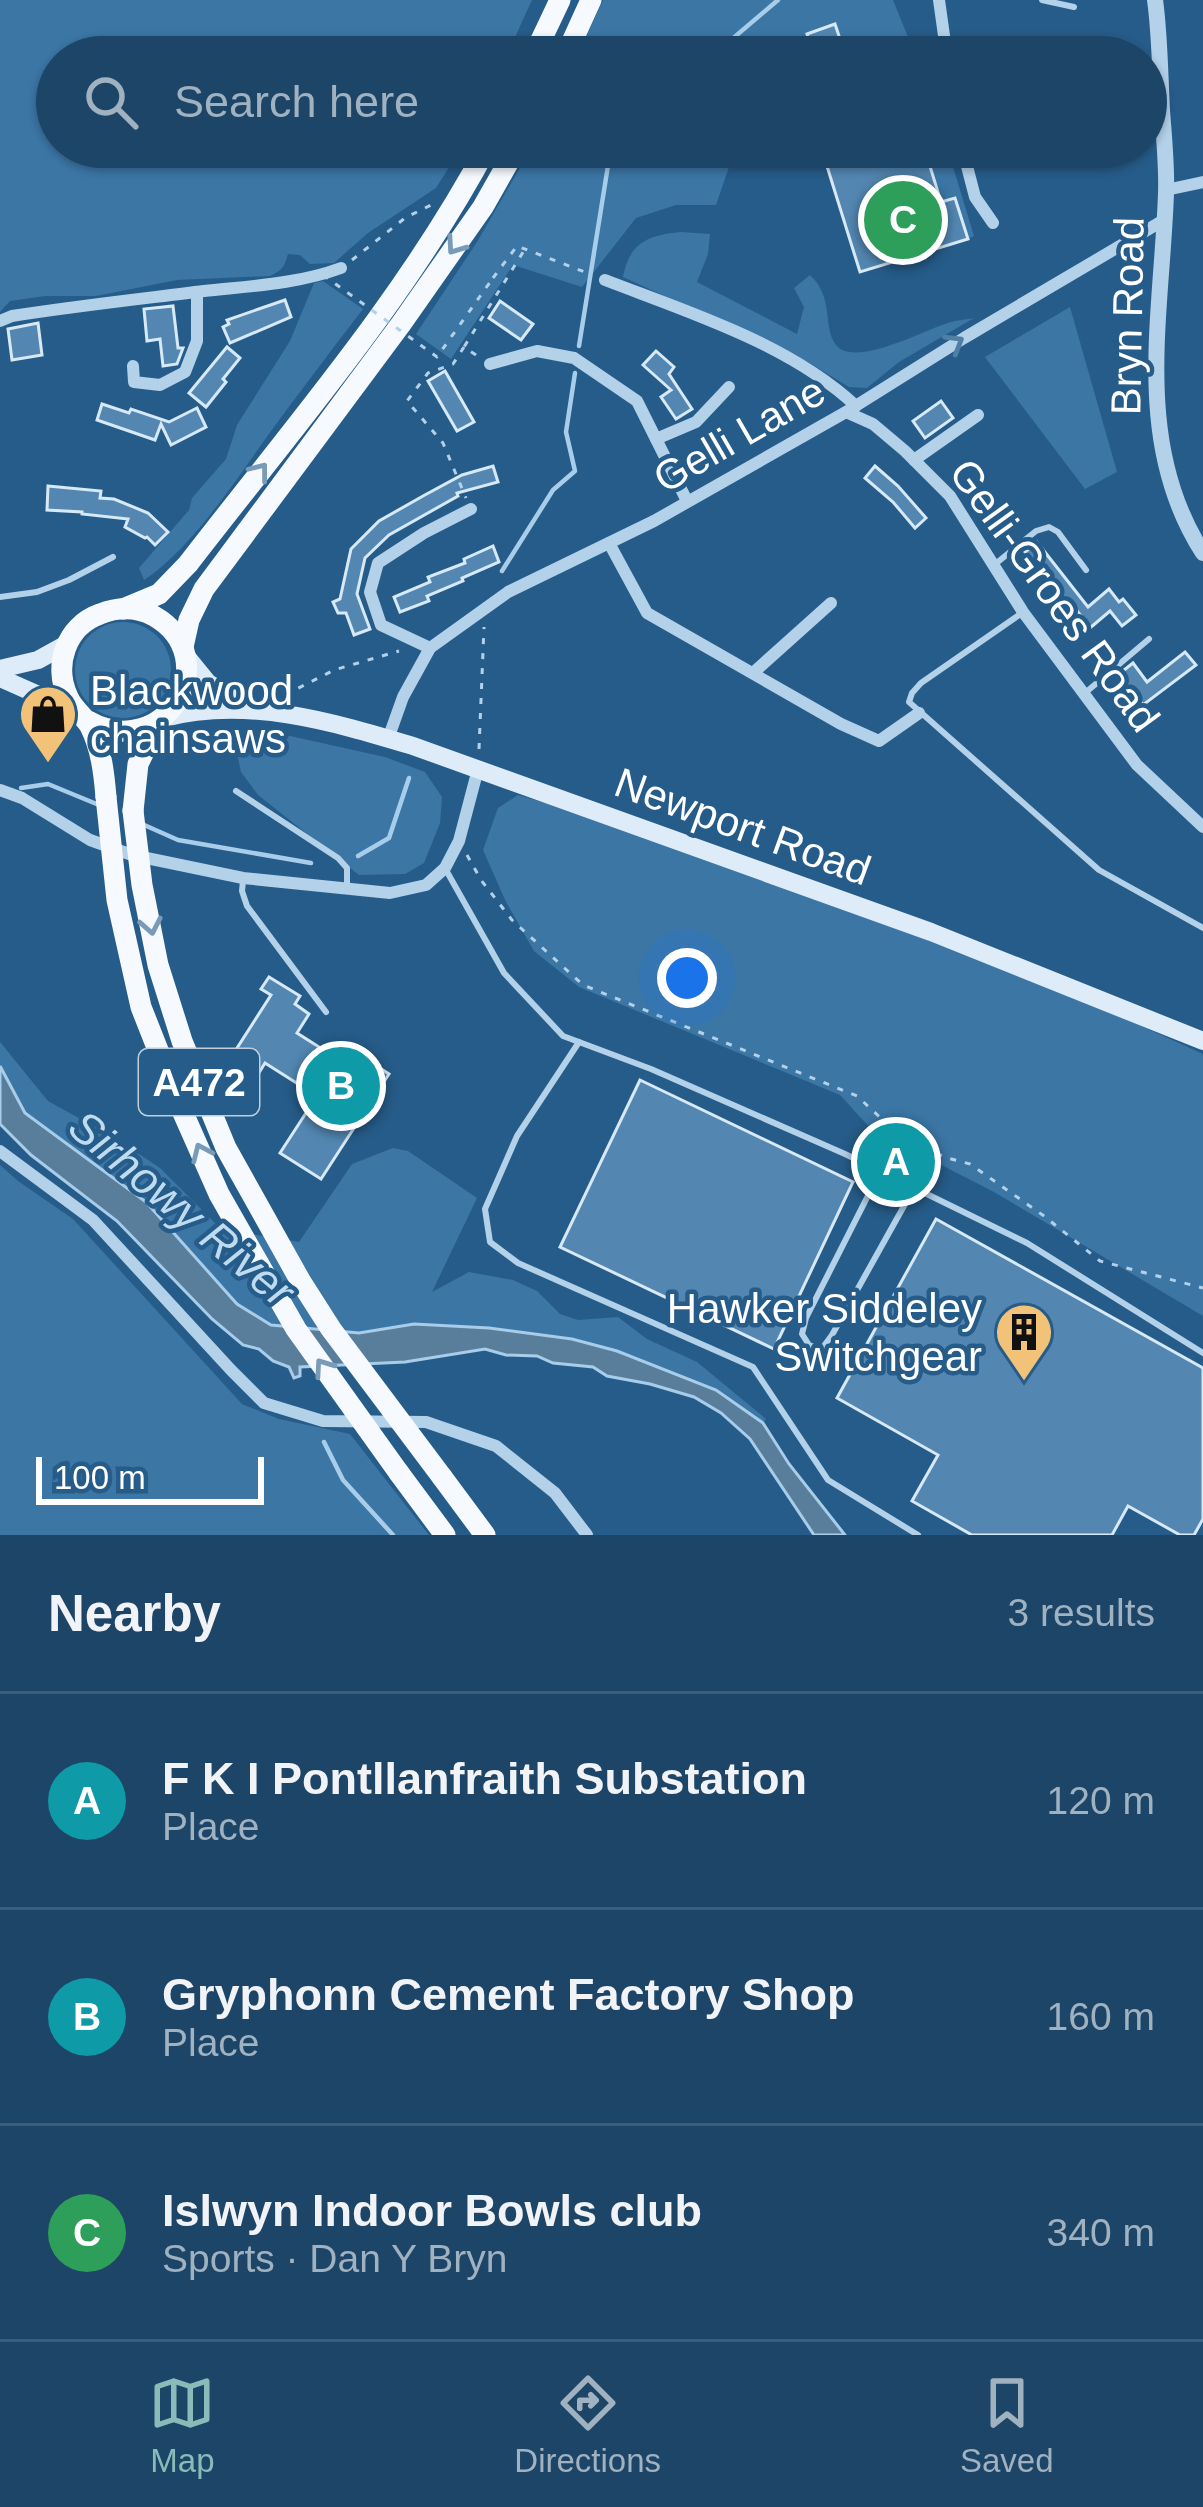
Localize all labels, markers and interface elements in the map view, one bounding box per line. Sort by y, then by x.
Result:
search box [36,36,1167,168]
icon: search [78,69,144,135]
text: Search here [174,76,419,127]
pin: C [864,175,942,265]
street label: Bryn Road [1102,216,1153,416]
one-way arrow [447,233,469,255]
one-way arrow [942,335,964,357]
street label: Gelli Lane [646,367,833,502]
street label: Gelli-Groes Road [940,450,1169,740]
one-way arrow [245,463,267,484]
place label: Blackwood chainsaws [90,667,293,762]
shop icon: Blackwood chainsaws [17,683,79,765]
street label: Newport Road [609,758,877,894]
one-way arrow [137,916,163,936]
your location [657,948,717,1008]
pin: B [302,1041,380,1131]
road number: A472 [139,1049,259,1115]
water label: Sirhowy River [59,1100,306,1318]
pin: A [857,1117,935,1207]
one-way arrow [191,1143,215,1164]
place label: Hawker Siddeley Switchgear [667,1285,982,1380]
building icon: Hawker Siddeley Switchgear [993,1301,1055,1383]
one-way arrow [315,1358,337,1380]
scale bar [36,1451,264,1504]
text: 100 m [54,1459,146,1496]
text: Nearby [48,1585,221,1642]
text: 3 results [1008,1591,1155,1634]
text: F K I Pontllanfraith Substation [162,1753,807,1804]
text: A [73,1779,101,1822]
text: 120 m [1047,1779,1155,1822]
text: Place [162,1805,260,1848]
text: Gryphonn Cement Factory Shop [162,1969,855,2020]
text: B [73,1995,101,2038]
text: 160 m [1047,1995,1155,2038]
text: Place [162,2021,260,2064]
text: Islwyn Indoor Bowls club [162,2185,702,2236]
text: C [73,2211,101,2254]
text: 340 m [1047,2211,1155,2254]
text: Sports · Dan Y Bryn [162,2237,507,2280]
tab: Map [149,2370,215,2480]
tab: Directions [514,2370,661,2480]
tab: Saved [960,2370,1054,2480]

